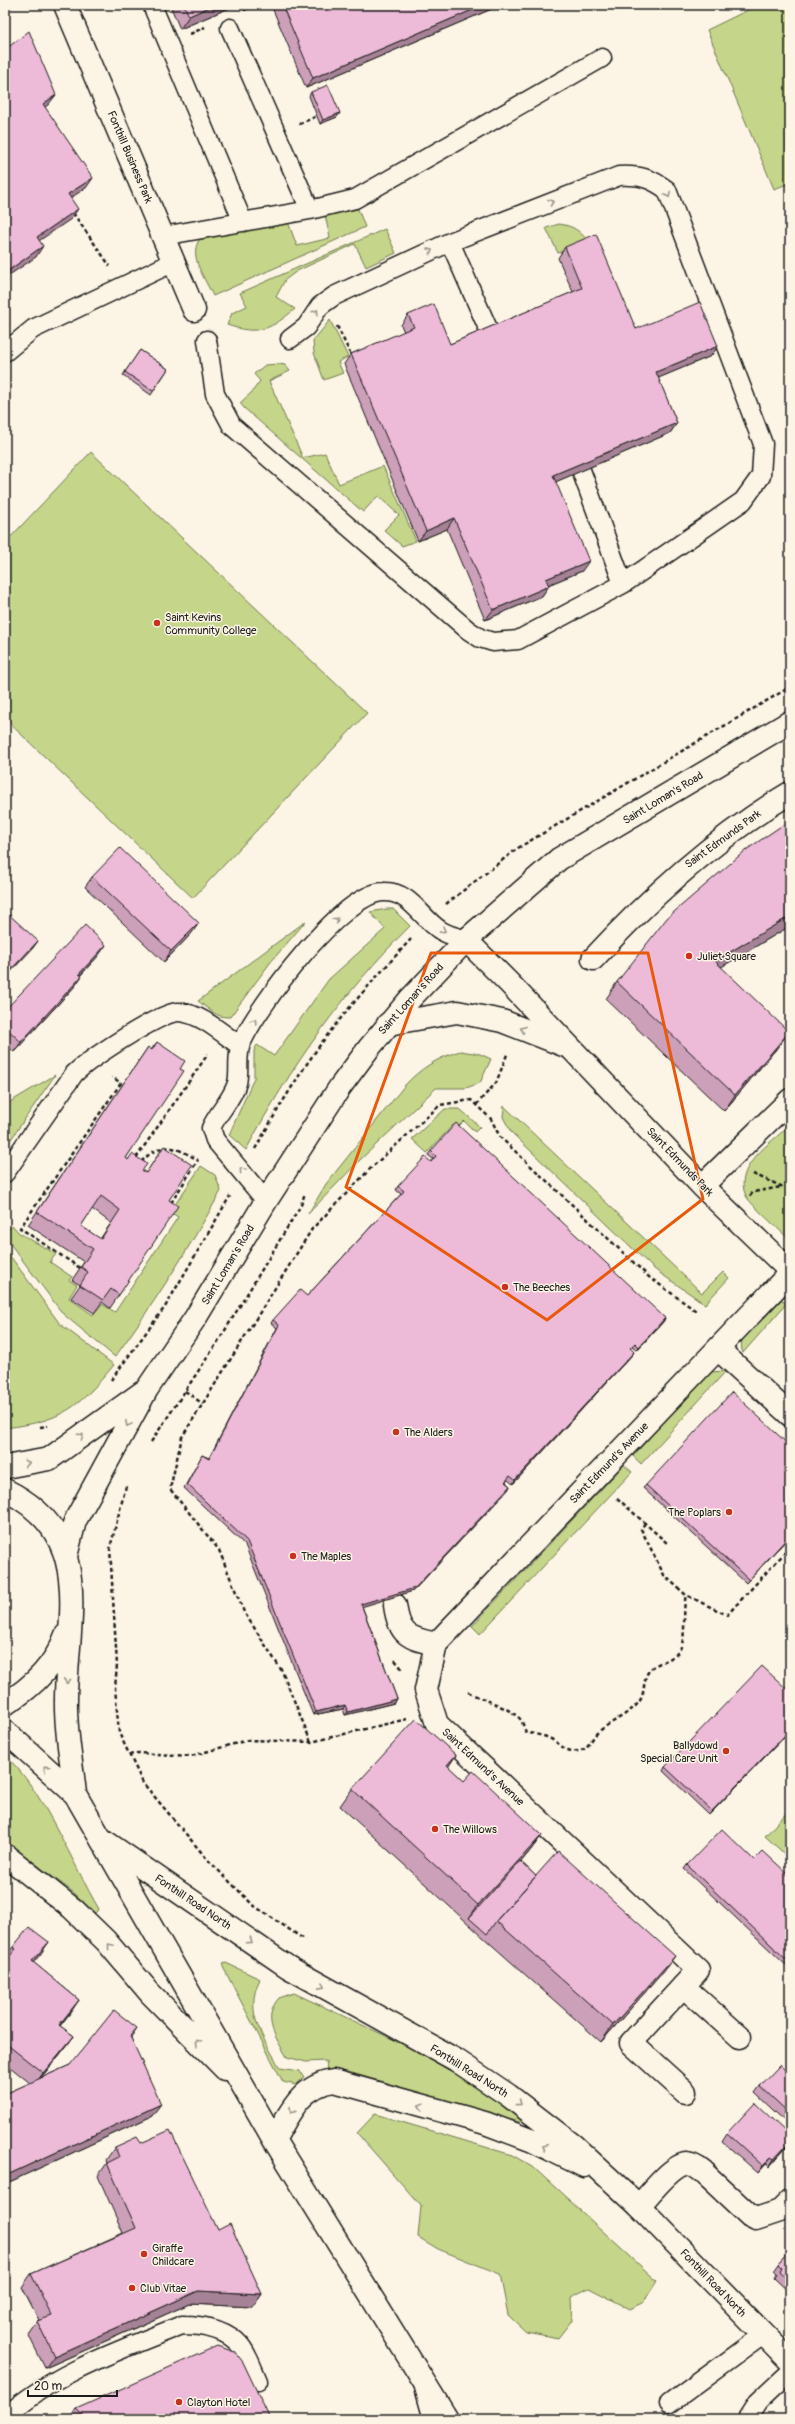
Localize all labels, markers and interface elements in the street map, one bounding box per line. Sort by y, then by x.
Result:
street label: Fonthill Business Park [105,109,155,205]
one-way arrow [663,191,671,198]
one-way arrow [547,199,554,207]
one-way arrow [426,248,433,256]
one-way arrow [311,309,319,316]
place label: Saint Kevins Community College [165,611,257,637]
marker: Saint Kevins Community College [152,618,162,628]
street label: Saint Loman's Road [621,769,705,827]
street label: Saint Edmunds Park [682,807,764,871]
one-way arrow [331,918,339,925]
one-way arrow [439,926,446,933]
place label: Juliet Square [697,950,757,963]
marker: Juliet Square [684,951,694,961]
street label: Saint Loman's Road [376,961,446,1037]
one-way arrow [249,1018,257,1025]
one-way arrow [520,1026,527,1034]
street label: Saint Edmunds Park [644,1125,717,1200]
one-way arrow [239,1168,246,1175]
street label: Saint Loman's Road [199,1223,257,1307]
place label: The Beeches [513,1281,570,1294]
marker: The Beeches [500,1282,510,1292]
one-way arrow [126,1419,133,1427]
street label: Saint Edmund's Avenue [567,1419,651,1506]
place label: The Alders [404,1426,453,1439]
marker: The Alders [391,1427,401,1437]
one-way arrow [77,1433,84,1441]
one-way arrow [24,1459,30,1468]
place label: The Poplars [668,1506,721,1519]
marker: The Poplars [724,1507,734,1517]
place label: The Maples [301,1550,351,1563]
marker: The Maples [288,1551,298,1561]
one-way arrow [62,1678,71,1684]
street label: Saint Edmund's Avenue [439,1726,527,1809]
place label: Ballydowd Special Care Unit [640,1739,719,1765]
marker: Ballydowd Special Care Unit [721,1746,731,1756]
one-way arrow [43,1765,51,1773]
place label: The Willows [443,1823,497,1836]
marker: The Willows [430,1824,440,1834]
street label: Fonthill Road North [152,1872,234,1932]
one-way arrow [246,1936,253,1943]
one-way arrow [107,1944,114,1951]
one-way arrow [318,1981,325,1988]
one-way arrow [195,2039,203,2047]
street label: Fonthill Road North [428,2042,510,2100]
one-way arrow [515,2099,522,2106]
one-way arrow [418,2102,425,2111]
one-way arrow [289,2106,297,2113]
one-way arrow [541,2144,549,2152]
place label: Giraffe Childcare [152,2242,194,2268]
street label: Fonthill Road North [677,2246,749,2320]
marker: Giraffe Childcare [139,2249,149,2259]
place label: Club Vitae [140,2282,187,2295]
marker: Club Vitae [127,2283,137,2293]
scale bar [28,2372,117,2398]
text: 20 m [34,2379,63,2394]
place label: Clayton Hotel [187,2396,250,2409]
marker: Clayton Hotel [174,2397,184,2407]

